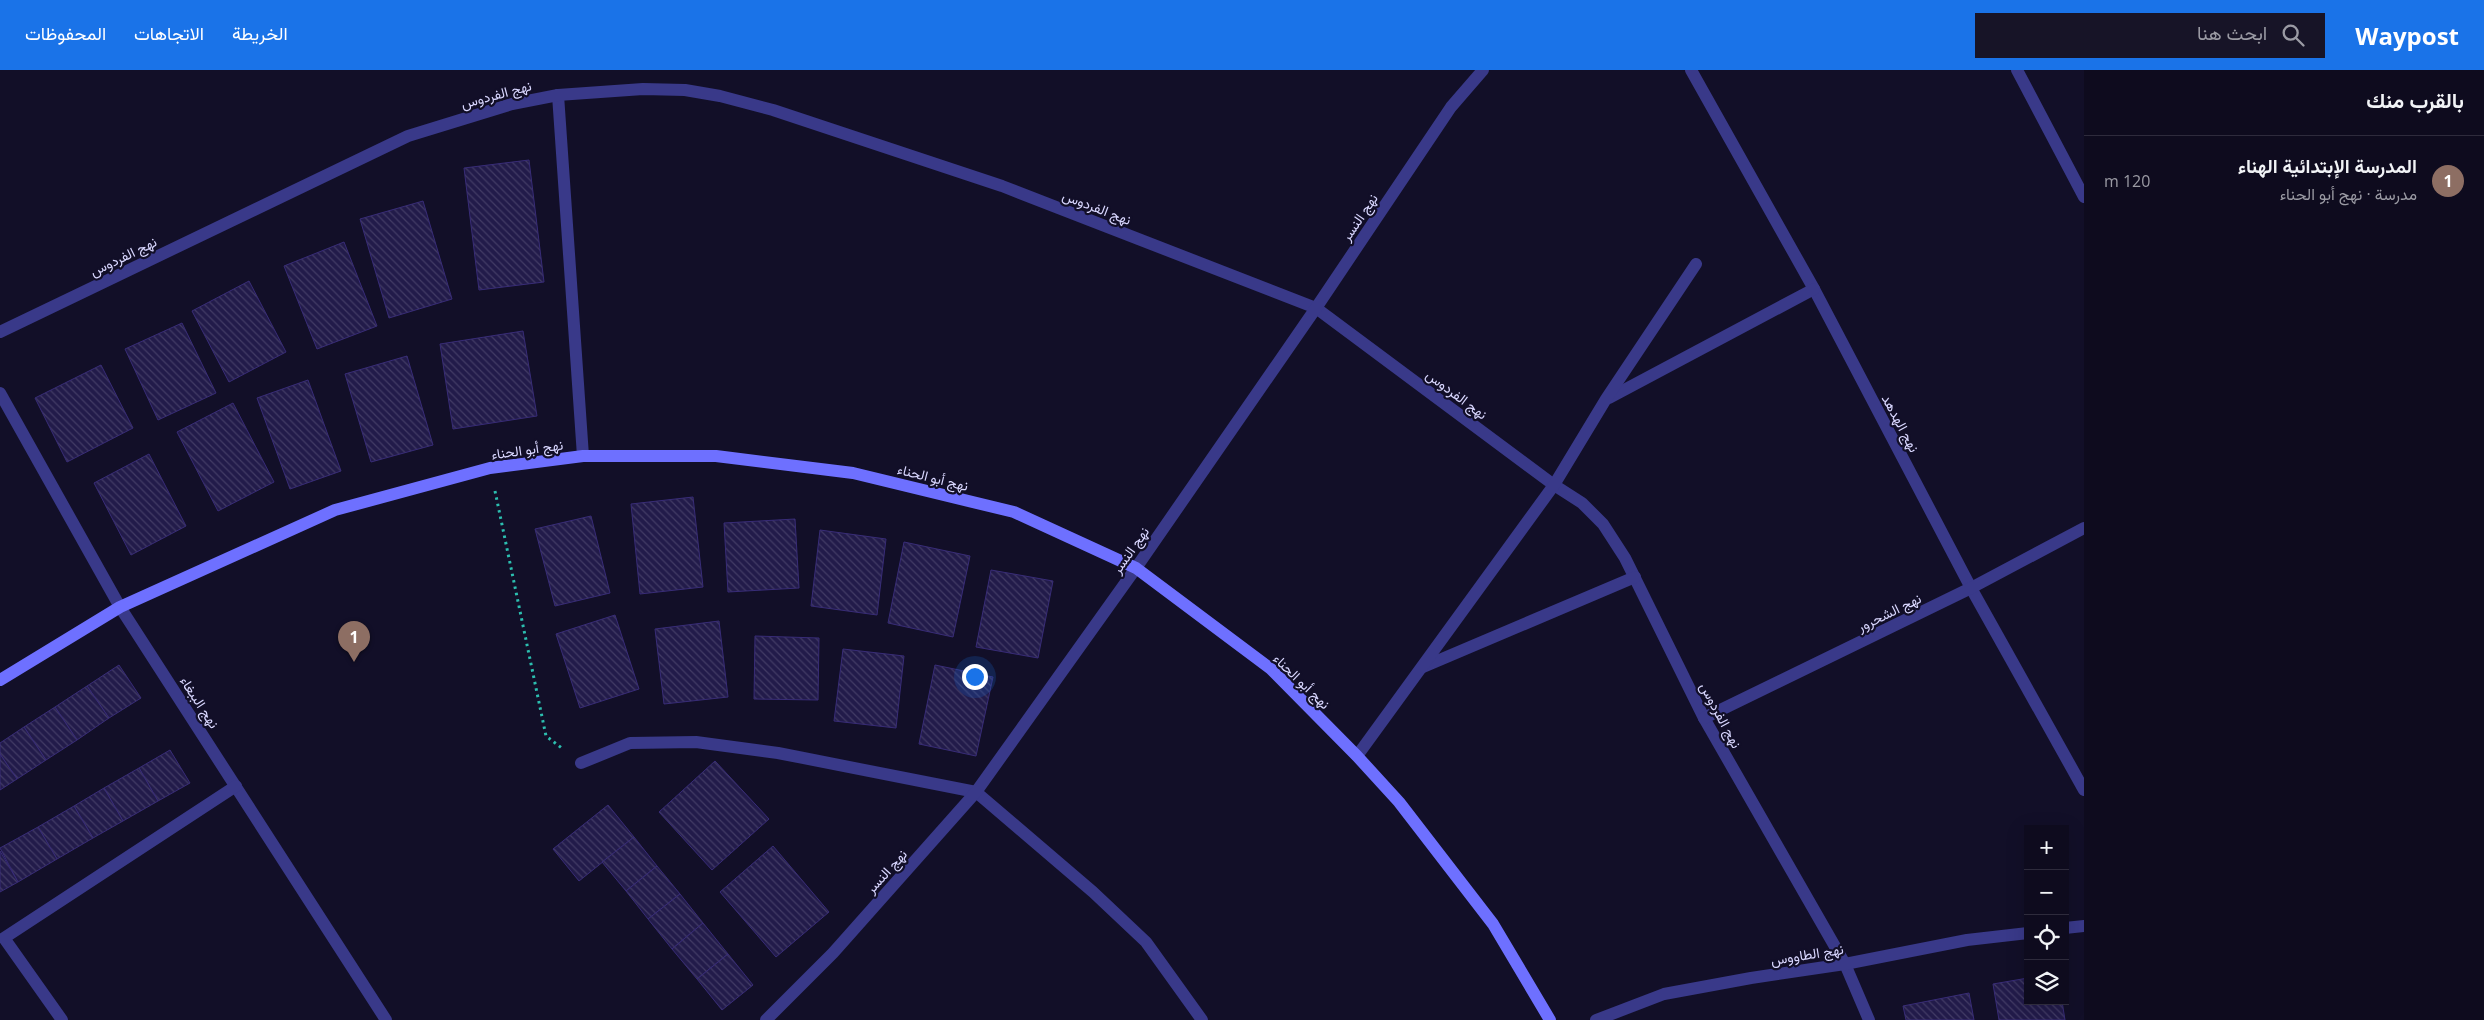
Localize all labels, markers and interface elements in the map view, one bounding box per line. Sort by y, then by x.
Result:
search box [1975,13,2325,58]
text: Waypost [2355,19,2459,52]
text: ابحث هنا [2197,20,2267,46]
text: المحفوظات [25,21,106,45]
text: الاتجاهات [134,21,204,45]
text: الخريطة [232,21,288,45]
icon: search [2279,21,2307,49]
street label: نهج الفردوس [459,75,534,114]
text: بالقرب منك [2366,86,2464,114]
text: المدرسة الإبتدائية الهناء [2238,153,2417,179]
text: 120 m [2104,170,2150,192]
text: 1 [2443,170,2453,192]
text: مدرسة · نهج أبو الحناء [2280,183,2417,205]
street label: نهج الفردوس [1059,185,1134,231]
street label: نهج النسر [1336,190,1383,246]
street label: نهج الفردوس [86,232,161,282]
street label: نهج الفردوس [1421,365,1492,425]
street label: نهج الهدهد [1876,391,1924,456]
street label: نهج أبو الحناء [490,435,564,465]
street label: نهج أبو الحناء [895,459,970,497]
street label: نهج النسر [1106,523,1155,579]
street label: نهج الشحرور [1853,588,1925,638]
pin: 1 [338,621,370,662]
street label: نهج أبو الحناء [1268,649,1335,714]
your location [962,664,988,690]
street label: نهج الببغاء [174,672,224,733]
street label: نهج الفردوس [1694,679,1746,752]
map controls [2024,825,2069,1005]
button: + [2024,825,2069,870]
street label: نهج النسر [860,845,912,899]
button: − [2024,870,2069,915]
button: locate [2024,915,2069,960]
street label: نهج الطاووس [1769,939,1845,971]
button: layers [2024,960,2069,1005]

